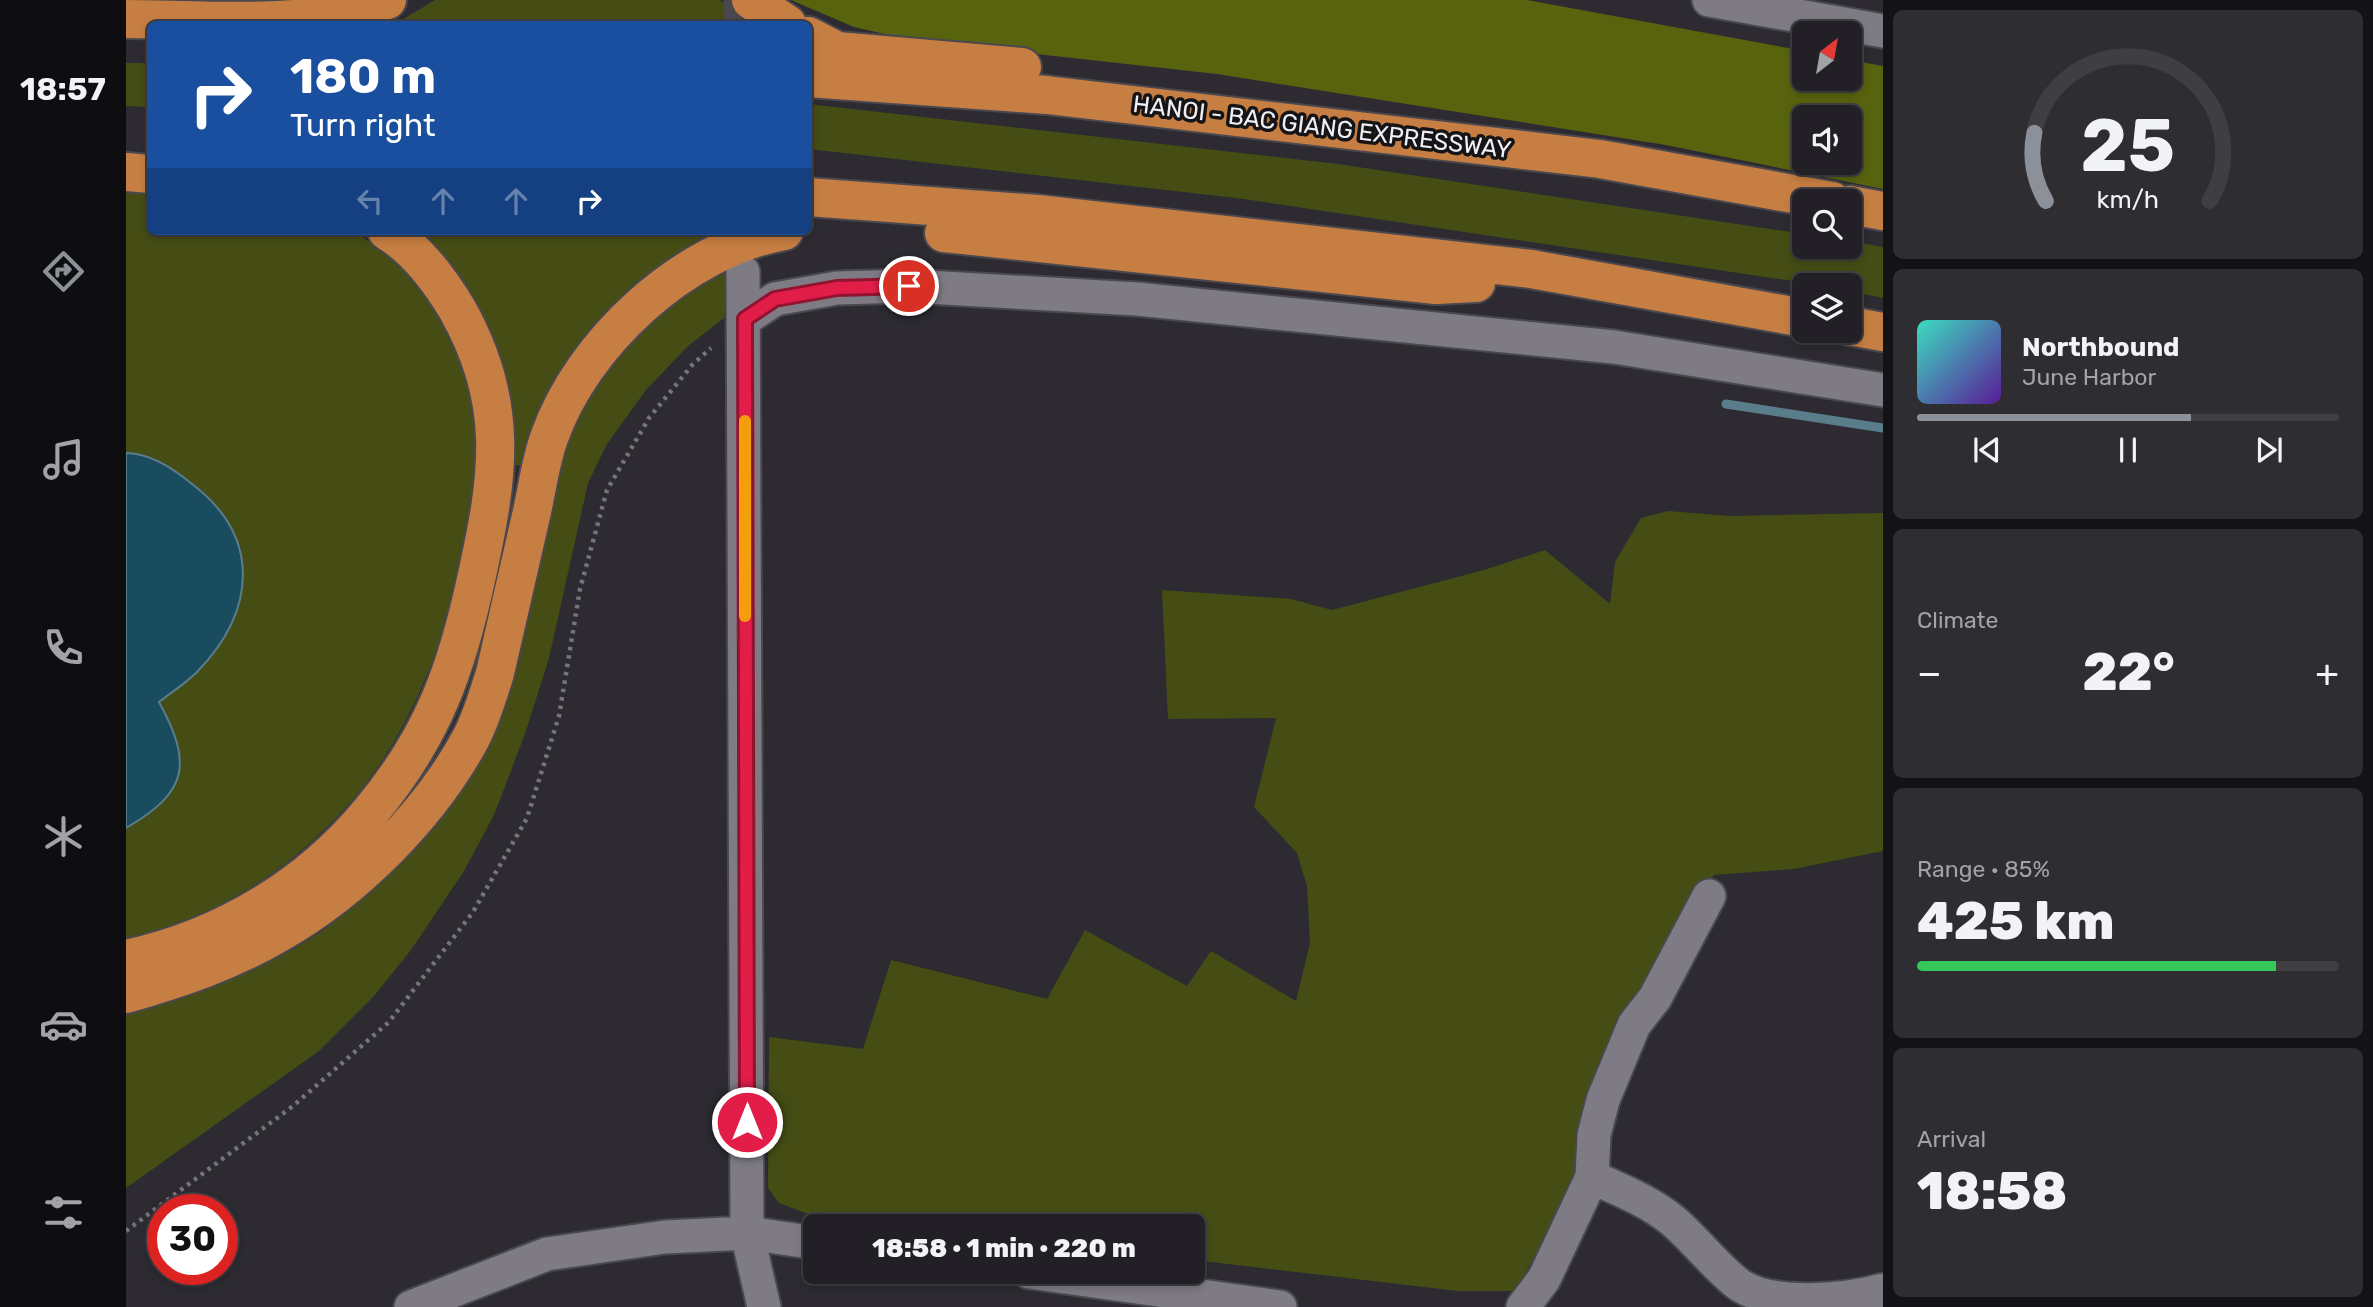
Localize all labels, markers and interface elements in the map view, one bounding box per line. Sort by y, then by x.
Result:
north arrow [1792,21,1862,91]
map controls [1792,21,1862,343]
text: 180 m [290,47,436,105]
icon: right [175,49,266,140]
text: 18:57 [20,70,106,108]
street label: HANOI - BAC GIANG EXPRESSWAY [1131,90,1513,164]
text: 25 [2081,103,2175,189]
button: sound [1792,105,1862,175]
text: Turn right [290,106,435,144]
icon: left [351,182,389,220]
icon: ahead [424,182,462,220]
icon: ahead [497,182,535,220]
icon: right [570,182,608,220]
text: km/h [2097,185,2159,214]
button: search [1792,189,1862,259]
icon: directions [39,247,88,296]
pin [879,256,939,316]
icon: arrive [890,267,928,305]
button: layers [1792,273,1862,343]
text: Northbound [2022,332,2180,363]
text: June Harbor [2022,363,2156,391]
icon: previous [1968,431,2006,469]
icon: pause [2109,431,2147,469]
icon: next [2250,431,2288,469]
icon: music [39,435,88,484]
text: Climate [1917,606,1998,634]
icon: phone [39,623,88,672]
text: 22° [2082,641,2175,703]
text: − [1917,650,1942,696]
text: + [2315,650,2339,696]
icon: climate [39,812,88,861]
text: Range · 85% [1917,855,2050,883]
text: 425 km [1917,890,2114,952]
icon: car [39,1000,88,1049]
position arrow [710,1085,784,1159]
text: Arrival [1917,1125,1986,1153]
text: 18:58 [1917,1160,2067,1222]
icon: filters [39,1188,88,1237]
speed limit sign: 30 [147,1194,238,1285]
text: 18:58 · 1 min · 220 m [872,1233,1136,1264]

